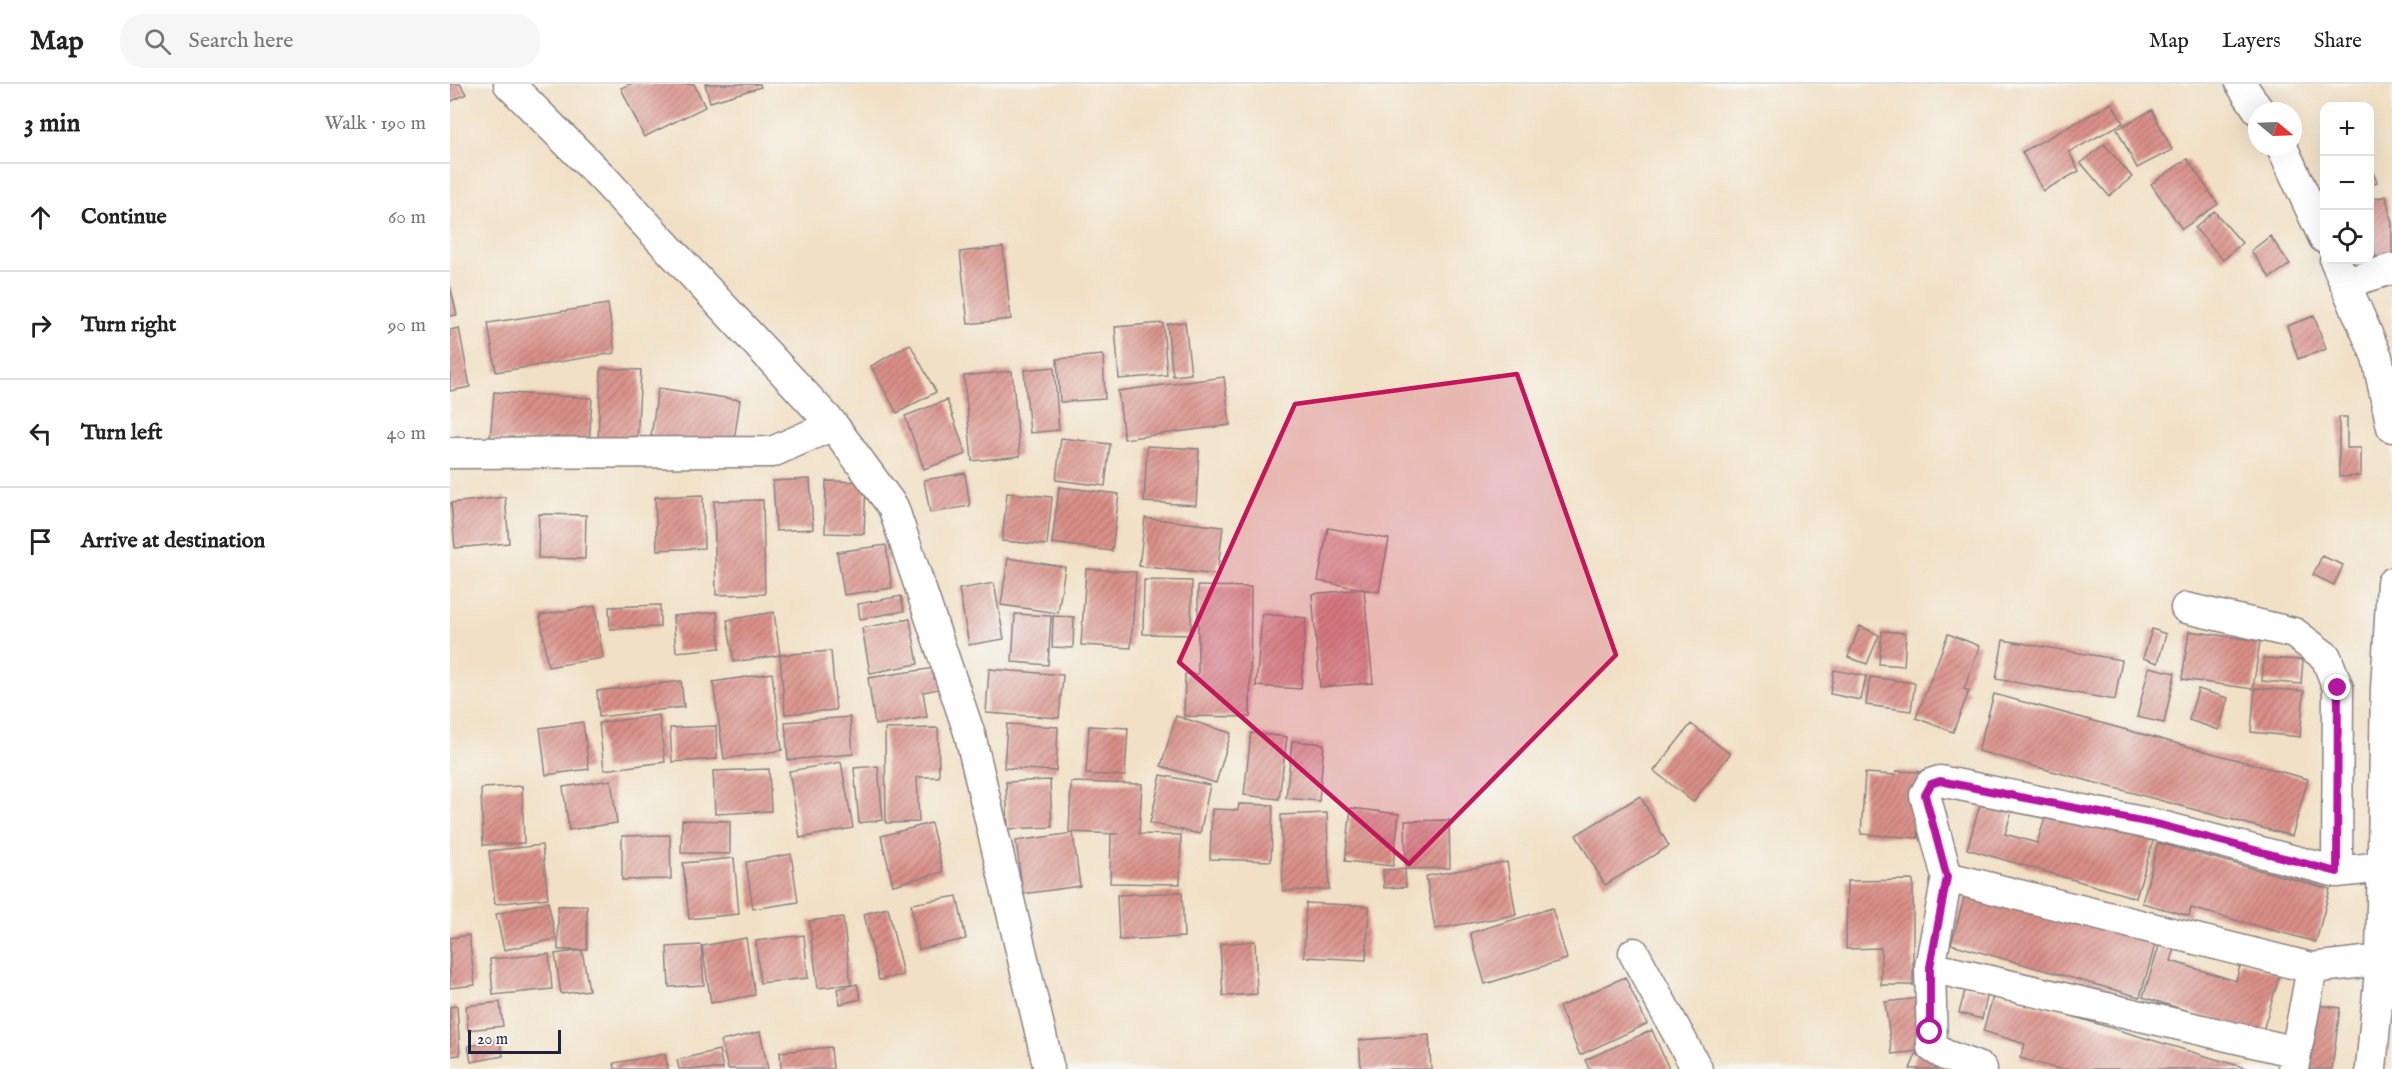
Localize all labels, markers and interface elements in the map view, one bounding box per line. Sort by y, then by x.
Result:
search box [120,14,540,68]
text: Map [30,24,84,59]
icon: search [141,25,174,58]
text: Search here [189,27,293,55]
text: Map [2149,28,2189,55]
text: Layers [2222,28,2281,55]
text: Share [2314,28,2362,55]
north arrow [2248,102,2302,156]
map controls [2320,102,2374,264]
button: + [2320,102,2374,156]
text: 3 min [24,107,80,140]
text: Walk · 190 m [324,111,426,136]
button: − [2320,156,2374,210]
icon: ahead [24,201,57,234]
text: Continue [81,203,167,231]
text: 60 m [388,205,426,230]
button: locate [2320,210,2374,264]
icon: right [24,309,57,342]
text: Turn right [81,311,176,339]
text: 90 m [388,313,426,338]
icon: left [24,417,57,450]
text: Turn left [81,419,163,447]
text: 40 m [387,421,426,446]
icon: arrive [24,525,57,558]
text: Arrive at destination [81,527,265,555]
route end [2324,674,2350,700]
route start [1916,1018,1942,1044]
scale bar [468,1027,561,1054]
text: 20 m [477,1030,508,1050]

